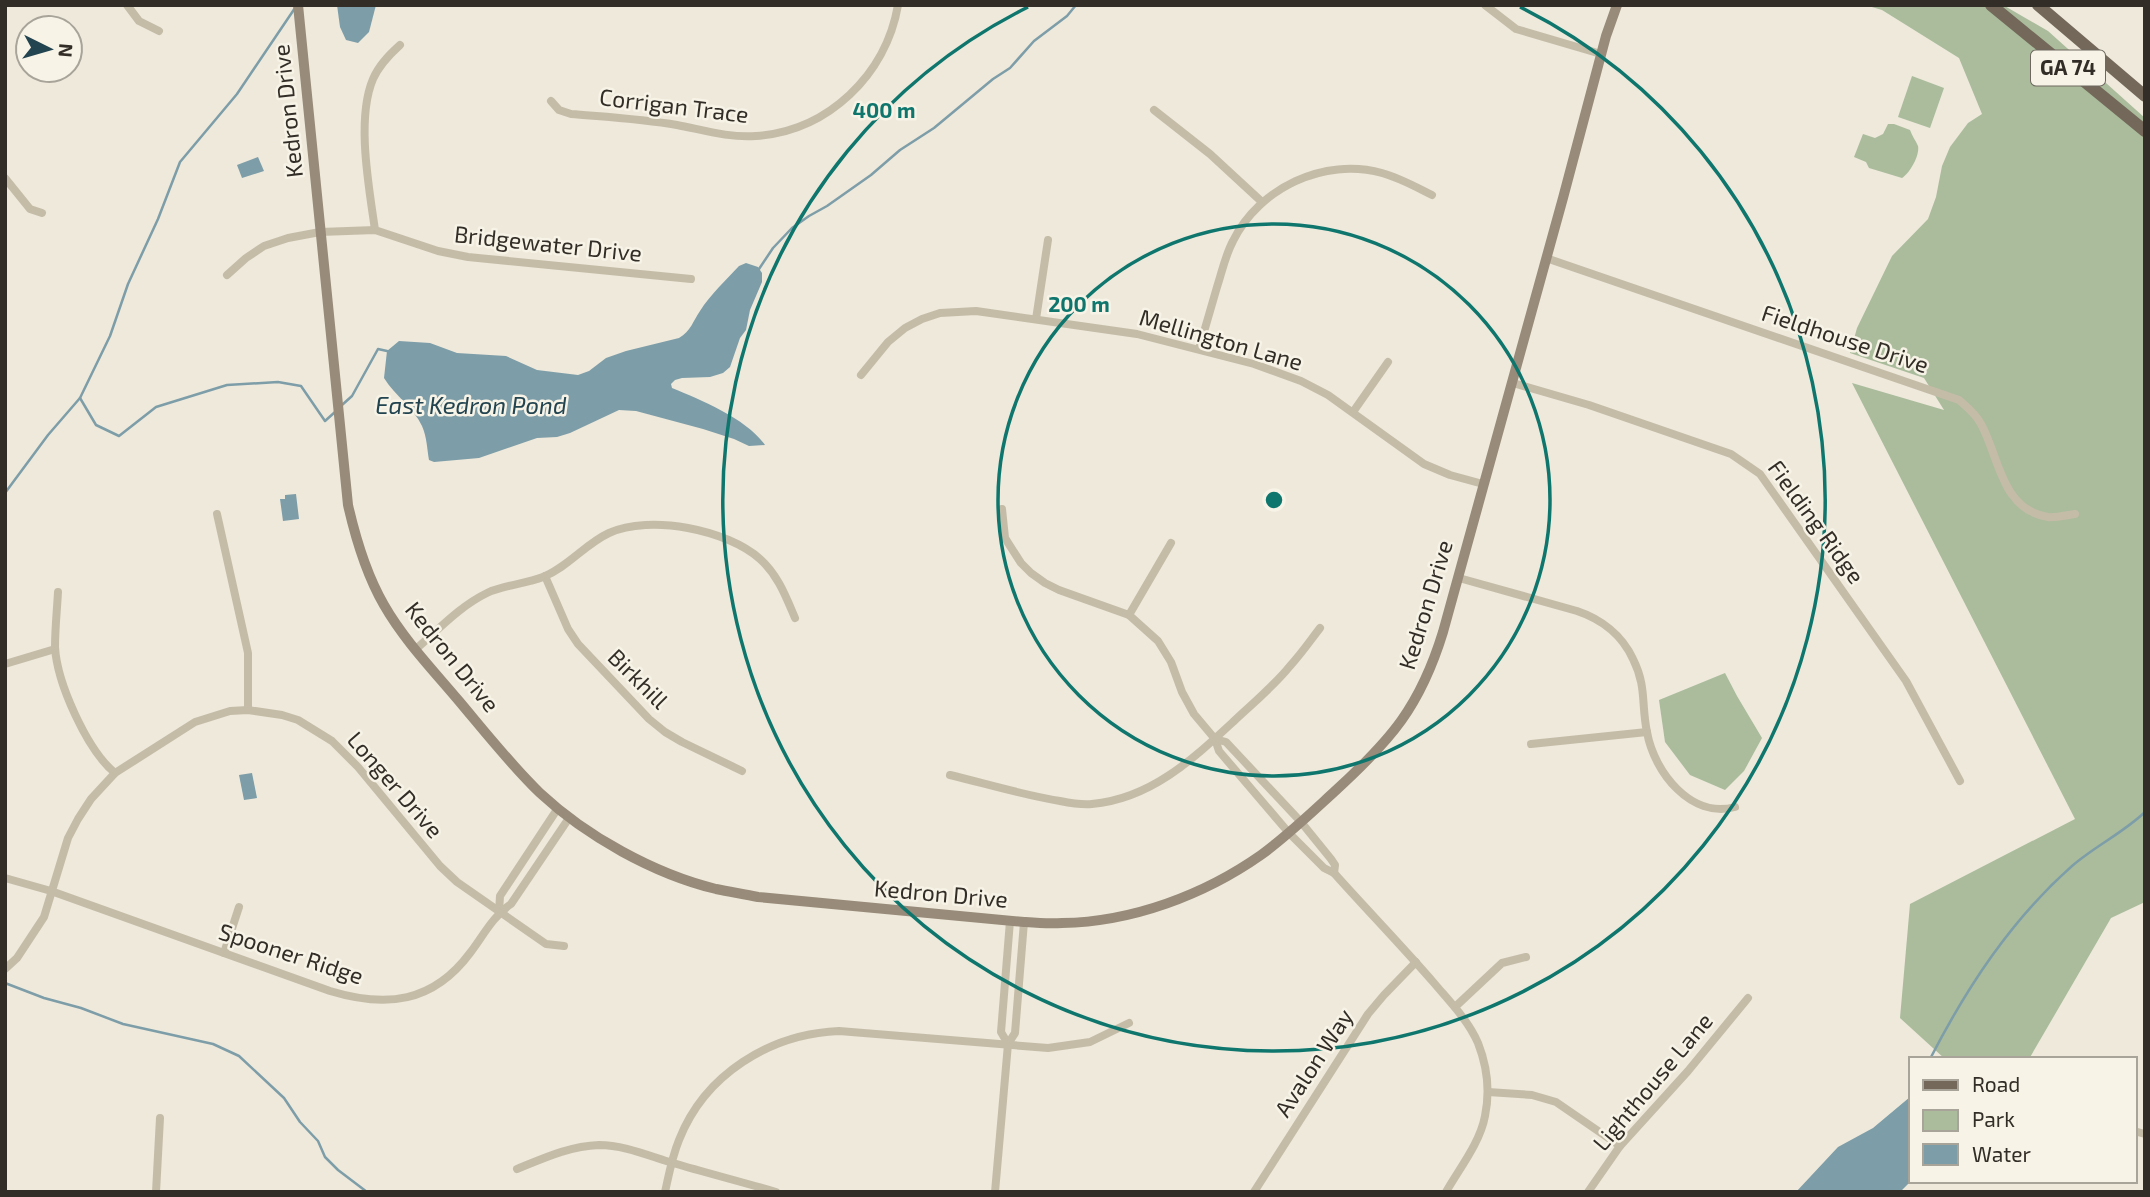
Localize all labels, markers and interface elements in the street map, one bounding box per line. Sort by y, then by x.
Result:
north arrow [14,14,84,84]
text: N [54,43,78,58]
street label: Kedron Drive [266,43,308,179]
road number: GA 74 [2031,50,2105,86]
street label: Corrigan Trace [598,82,750,128]
text: 400 m [853,97,915,122]
street label: Bridgewater Drive [453,219,643,267]
text: 200 m [1048,291,1110,316]
street label: Fieldhouse Drive [1758,298,1932,378]
street label: Mellington Lane [1136,302,1306,376]
water label: East Kedron Pond [375,390,567,419]
street label: Fielding Ridge [1763,454,1871,589]
centre of rings [1262,488,1286,512]
street label: Kedron Drive [1392,537,1458,673]
street label: Kedron Drive [400,596,506,717]
street label: Birkhill [603,642,675,714]
street label: Longer Drive [342,725,450,843]
street label: Kedron Drive [873,873,1009,913]
street label: Spooner Ridge [216,917,367,990]
street label: Avalon Way [1268,1003,1358,1122]
street label: Lighthouse Lane [1586,1007,1718,1156]
legend [1909,1057,2136,1183]
text: Road [1972,1071,2020,1096]
text: Park [1972,1106,2015,1131]
text: Water [1972,1141,2031,1166]

